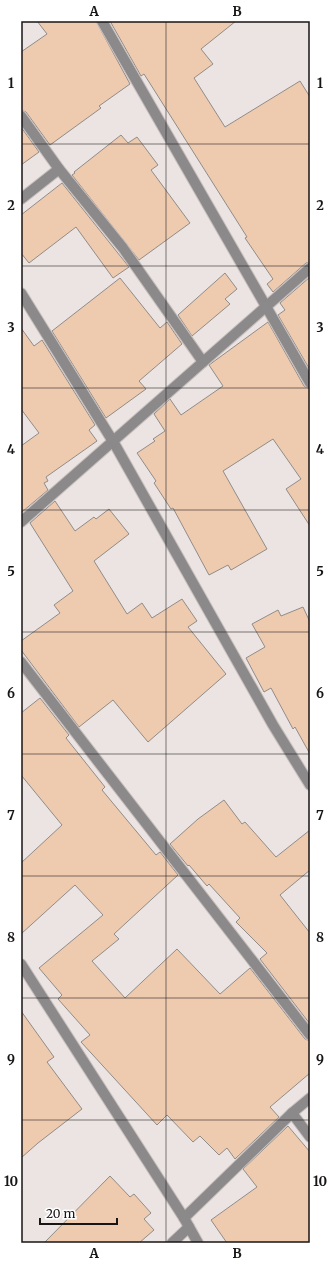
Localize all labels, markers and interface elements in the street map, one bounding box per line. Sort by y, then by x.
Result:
text: A [88,3,99,20]
text: B [232,3,242,20]
text: 1 [8,75,14,92]
text: 1 [317,75,323,92]
text: 2 [7,197,15,214]
text: 2 [316,197,324,214]
text: 3 [7,319,15,336]
text: 3 [316,319,324,336]
text: 4 [7,441,16,458]
text: 4 [316,441,325,458]
text: 5 [7,563,15,580]
text: 5 [316,563,324,580]
text: 6 [7,685,15,702]
text: 6 [316,685,324,702]
text: 7 [7,807,15,824]
text: 7 [316,807,324,824]
text: 8 [7,929,15,946]
text: 8 [316,929,324,946]
text: 9 [7,1051,15,1068]
text: 9 [316,1051,324,1068]
text: 10 [4,1173,18,1190]
text: 10 [313,1173,327,1190]
scale bar [40,1200,117,1226]
text: 20 m [46,1206,75,1221]
text: A [88,1245,99,1262]
text: B [232,1245,242,1262]

